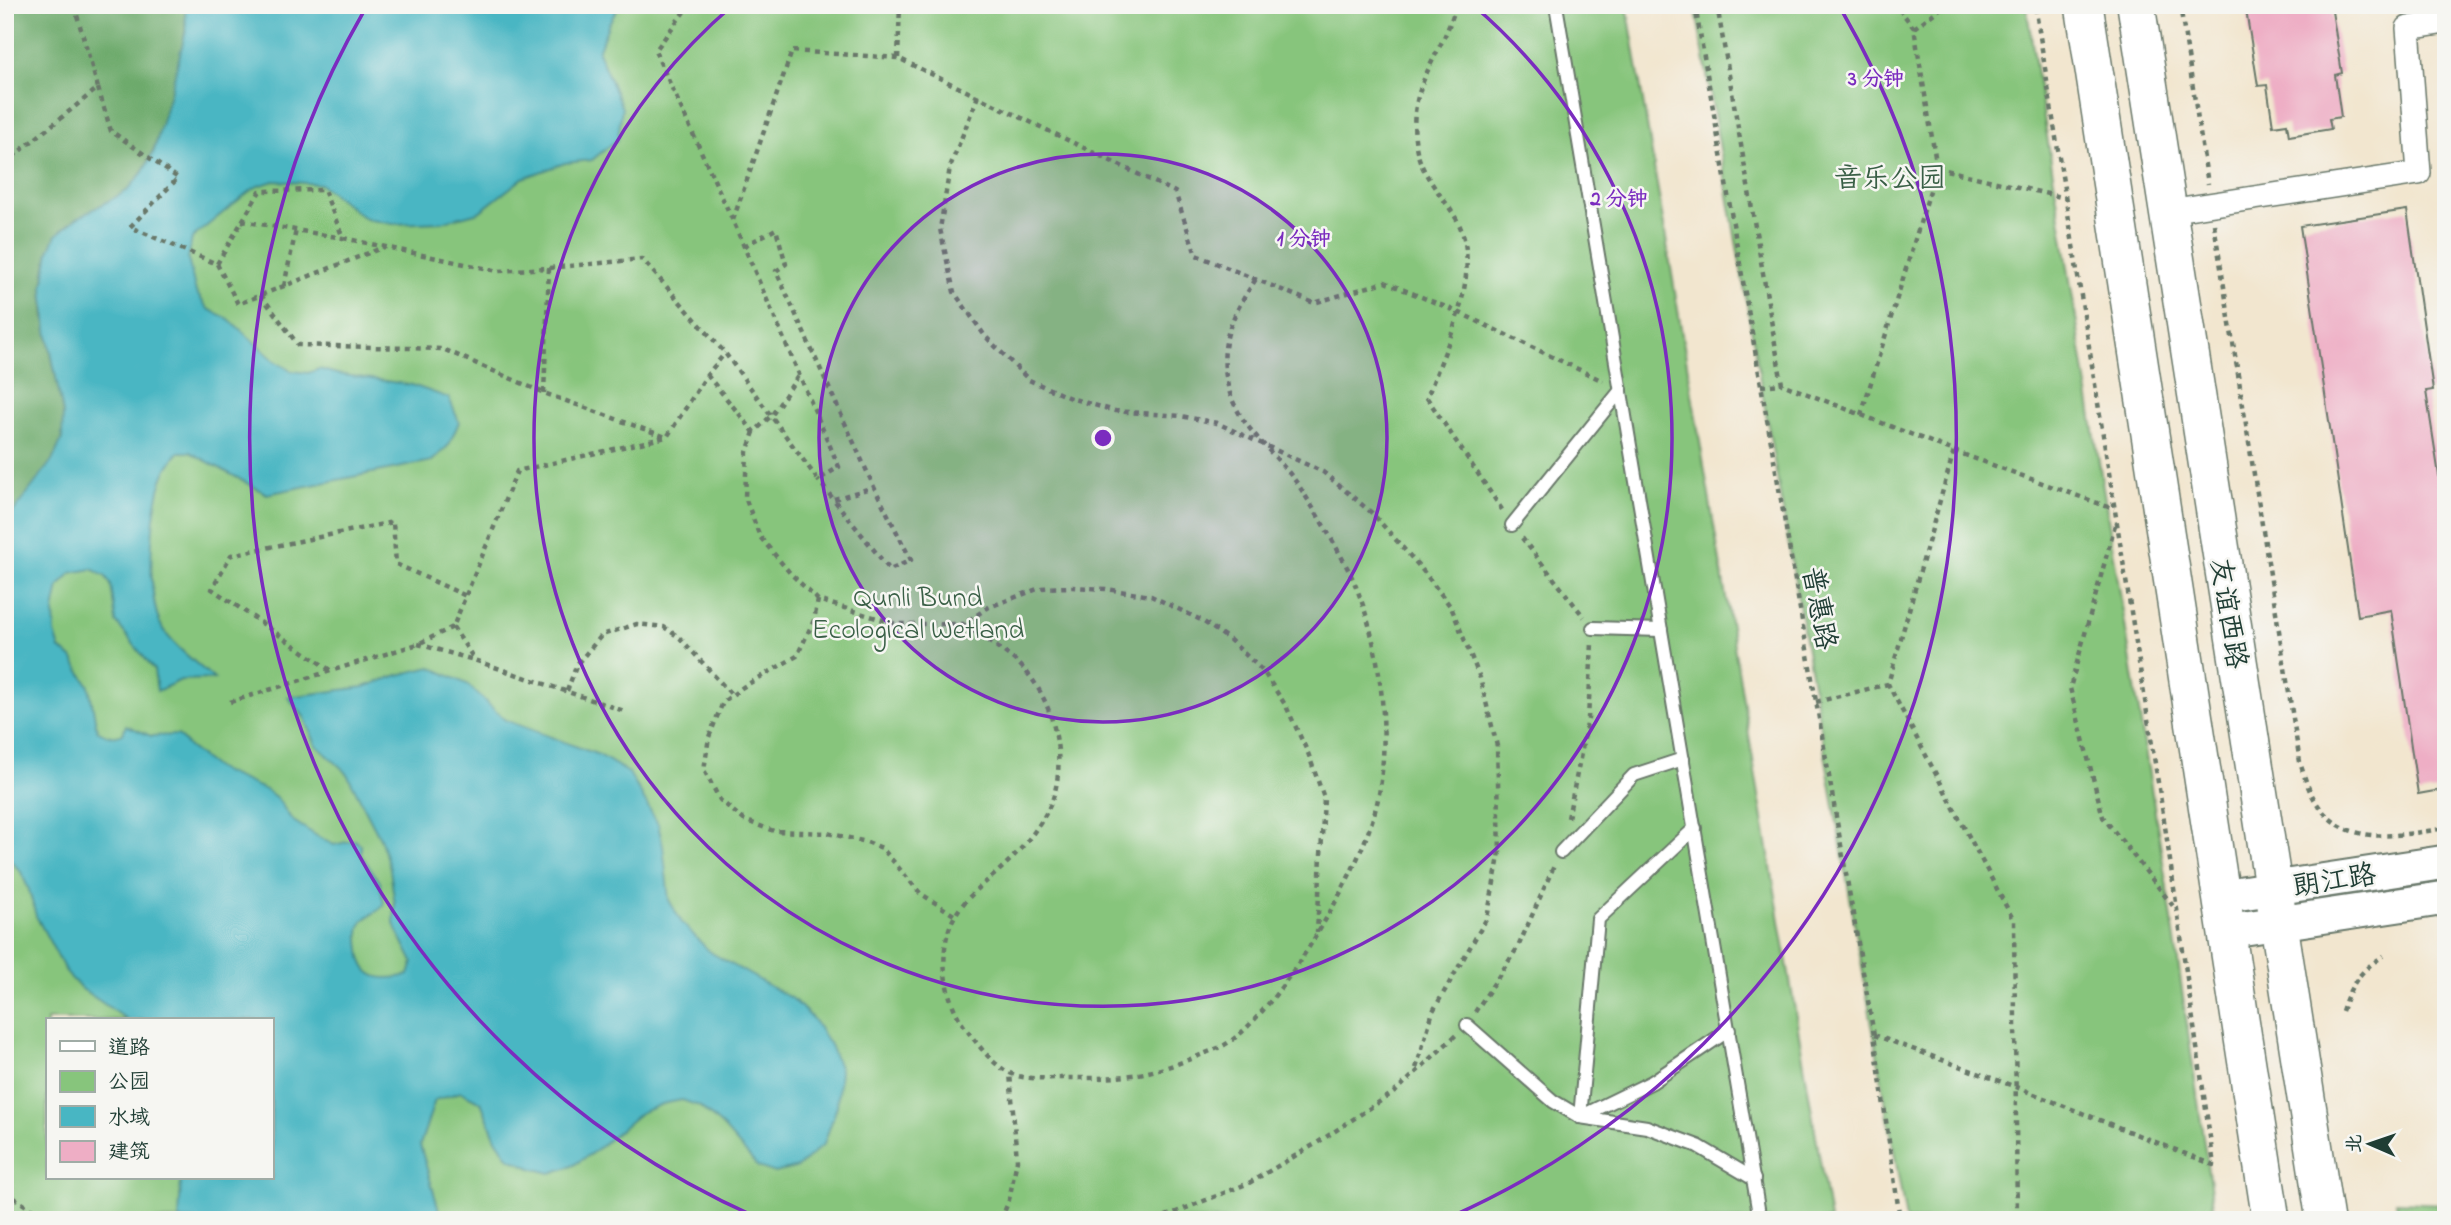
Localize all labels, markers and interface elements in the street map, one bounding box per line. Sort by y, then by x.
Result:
text: 3 分钟 [1847,65,1904,95]
park label: 音乐公园 [1834,160,1946,201]
text: 2 分钟 [1589,185,1648,215]
text: 1 分钟 [1277,225,1331,255]
centre of rings [1091,426,1115,450]
street label: 友谊西路 [2198,555,2256,672]
street label: 普惠路 [1790,564,1845,654]
park label: Qunli Bund Ecological Wetland [812,579,1024,652]
street label: 朗江路 [2290,856,2379,909]
legend [46,1018,273,1180]
text: 道路 [108,1034,150,1064]
text: 公园 [108,1068,150,1098]
text: 水域 [108,1104,150,1134]
north arrow [2336,1110,2406,1180]
text: 北 [2342,1134,2369,1153]
text: 建筑 [108,1138,150,1168]

